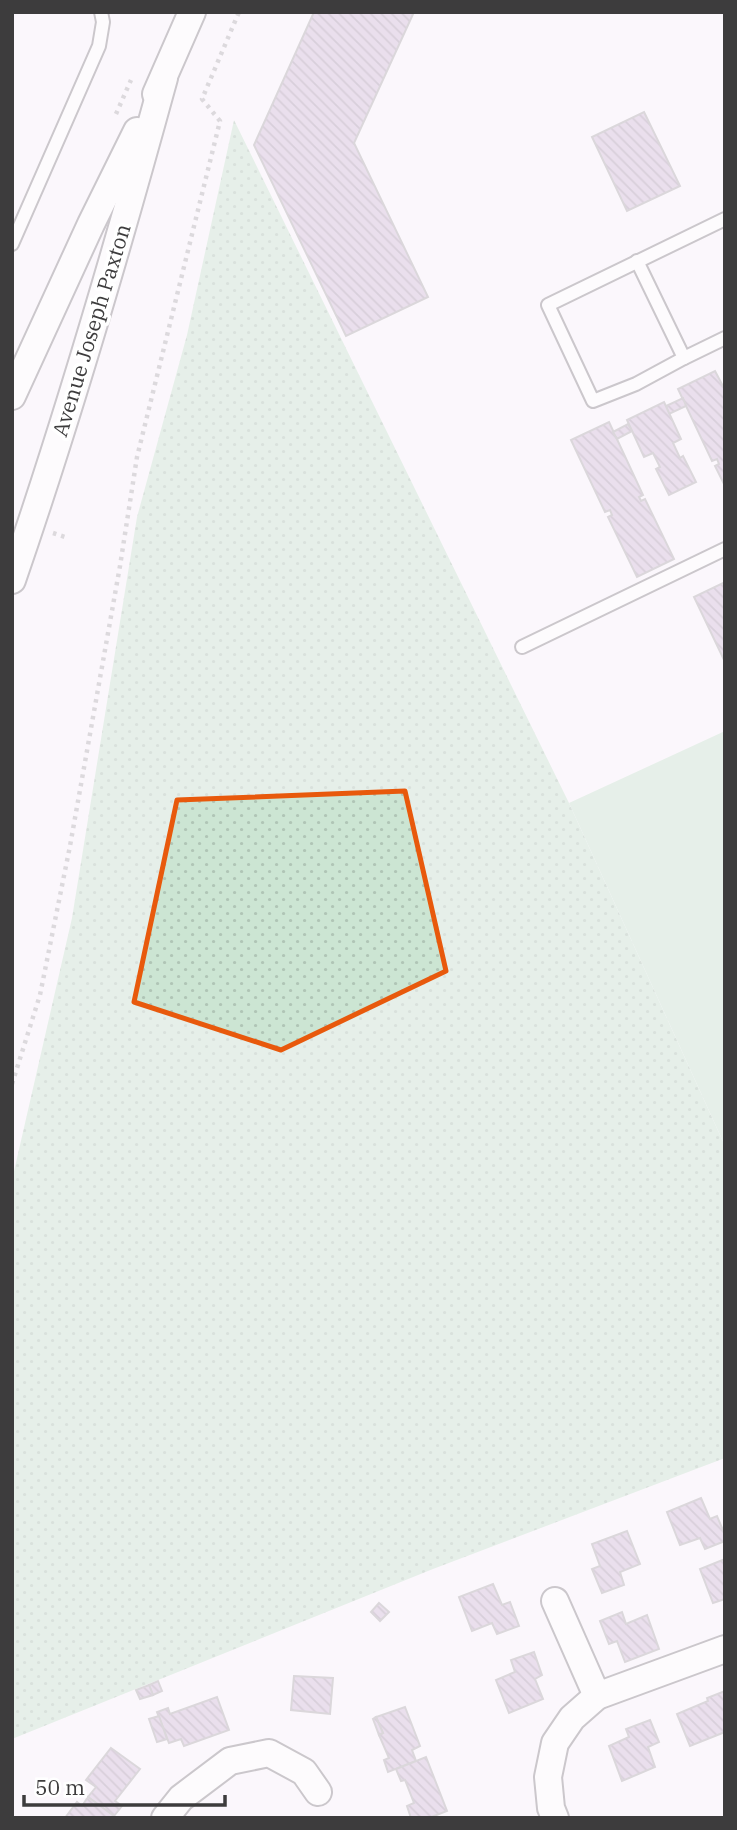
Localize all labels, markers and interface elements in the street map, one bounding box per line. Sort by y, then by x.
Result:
street label: Avenue Joseph Paxton [45,220,137,440]
scale bar [24,1764,226,1808]
text: 50 m [35,1773,85,1801]

